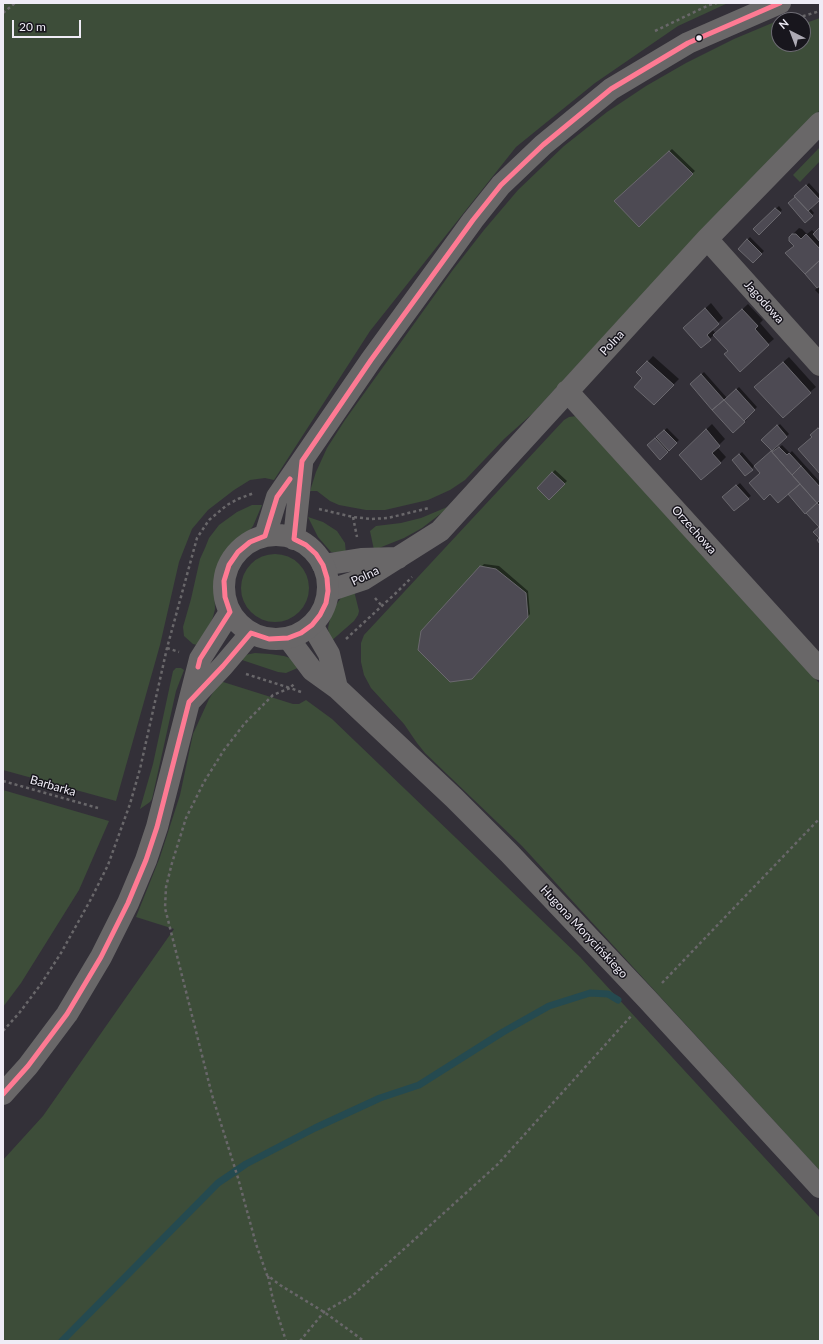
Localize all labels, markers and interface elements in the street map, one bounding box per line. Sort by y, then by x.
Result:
scale bar [14,12,83,38]
north arrow [771,12,811,52]
text: N [776,16,791,31]
text: 20 m [19,19,46,34]
unlabelled marker [694,33,704,43]
street label: Jagodowa [741,278,787,326]
street label: Polna [597,327,627,359]
street label: Orzechowa [669,503,719,557]
street label: Polna [349,563,381,589]
street label: Barbarka [28,773,78,799]
street label: Hugona Morycińskiego [537,883,631,981]

